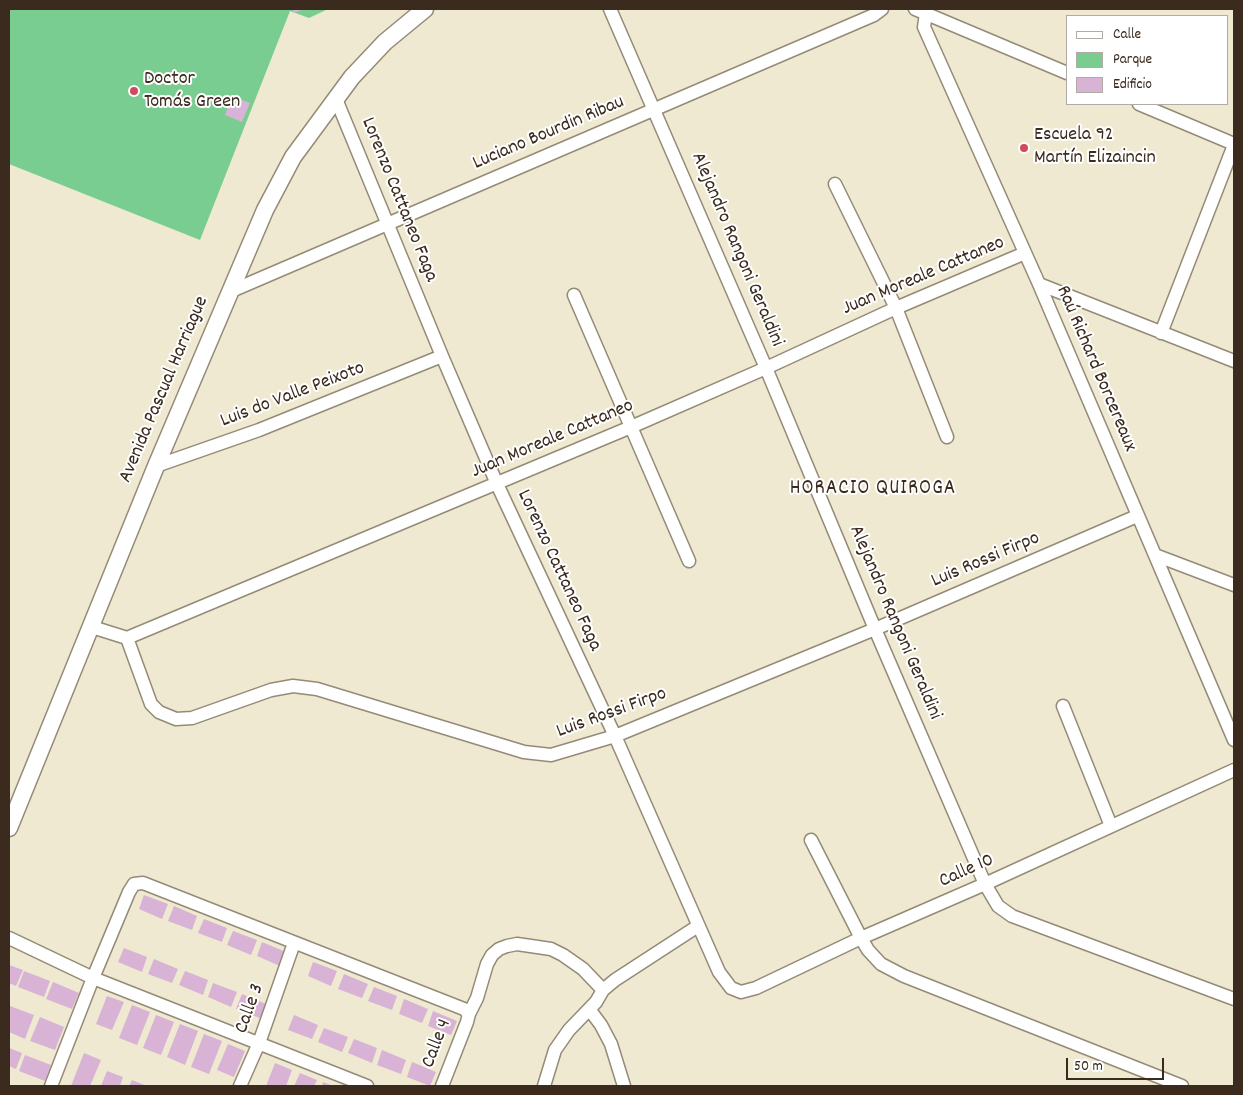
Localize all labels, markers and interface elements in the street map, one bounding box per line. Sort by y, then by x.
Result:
legend [1066,15,1228,105]
text: Calle [1113,24,1141,46]
text: Parque [1113,49,1152,71]
place label: Doctor Tomás Green [144,68,240,115]
text: Edificio [1113,74,1152,96]
marker: Doctor Tomás Green [128,85,140,97]
street label: Luciano Bourdin Ribau [470,91,628,177]
street label: Lorenzo Cattaneo Faga [354,114,442,286]
place label: Escuela 92 Martín Elizaincin [1034,124,1156,171]
marker: Escuela 92 Martín Elizaincin [1018,142,1030,154]
street label: Alejandro Rangoni Geraldini [684,149,788,351]
street label: Juan Moreale Cattaneo [839,232,1009,322]
street label: Raú Richard Borcereaux [1049,282,1141,456]
street label: Avenida Pascual Harriague [115,293,215,487]
street label: Luis do Valle Peixoto [218,357,368,435]
street label: Juan Moreale Cattaneo [468,395,638,485]
district label: HORACIO QUIROGA [788,477,958,503]
street label: Lorenzo Cattaneo Faga [510,487,606,655]
street label: Alejandro Rangoni Geraldini [842,522,946,724]
street label: Luis Rossi Firpo [928,527,1044,595]
street label: Luis Rossi Firpo [554,683,670,745]
street label: Calle 10 [936,849,998,895]
street label: Calle 3 [231,981,271,1037]
street label: Calle 4 [418,1016,458,1072]
scale bar [1068,1048,1166,1080]
text: 50 m [1074,1056,1103,1078]

